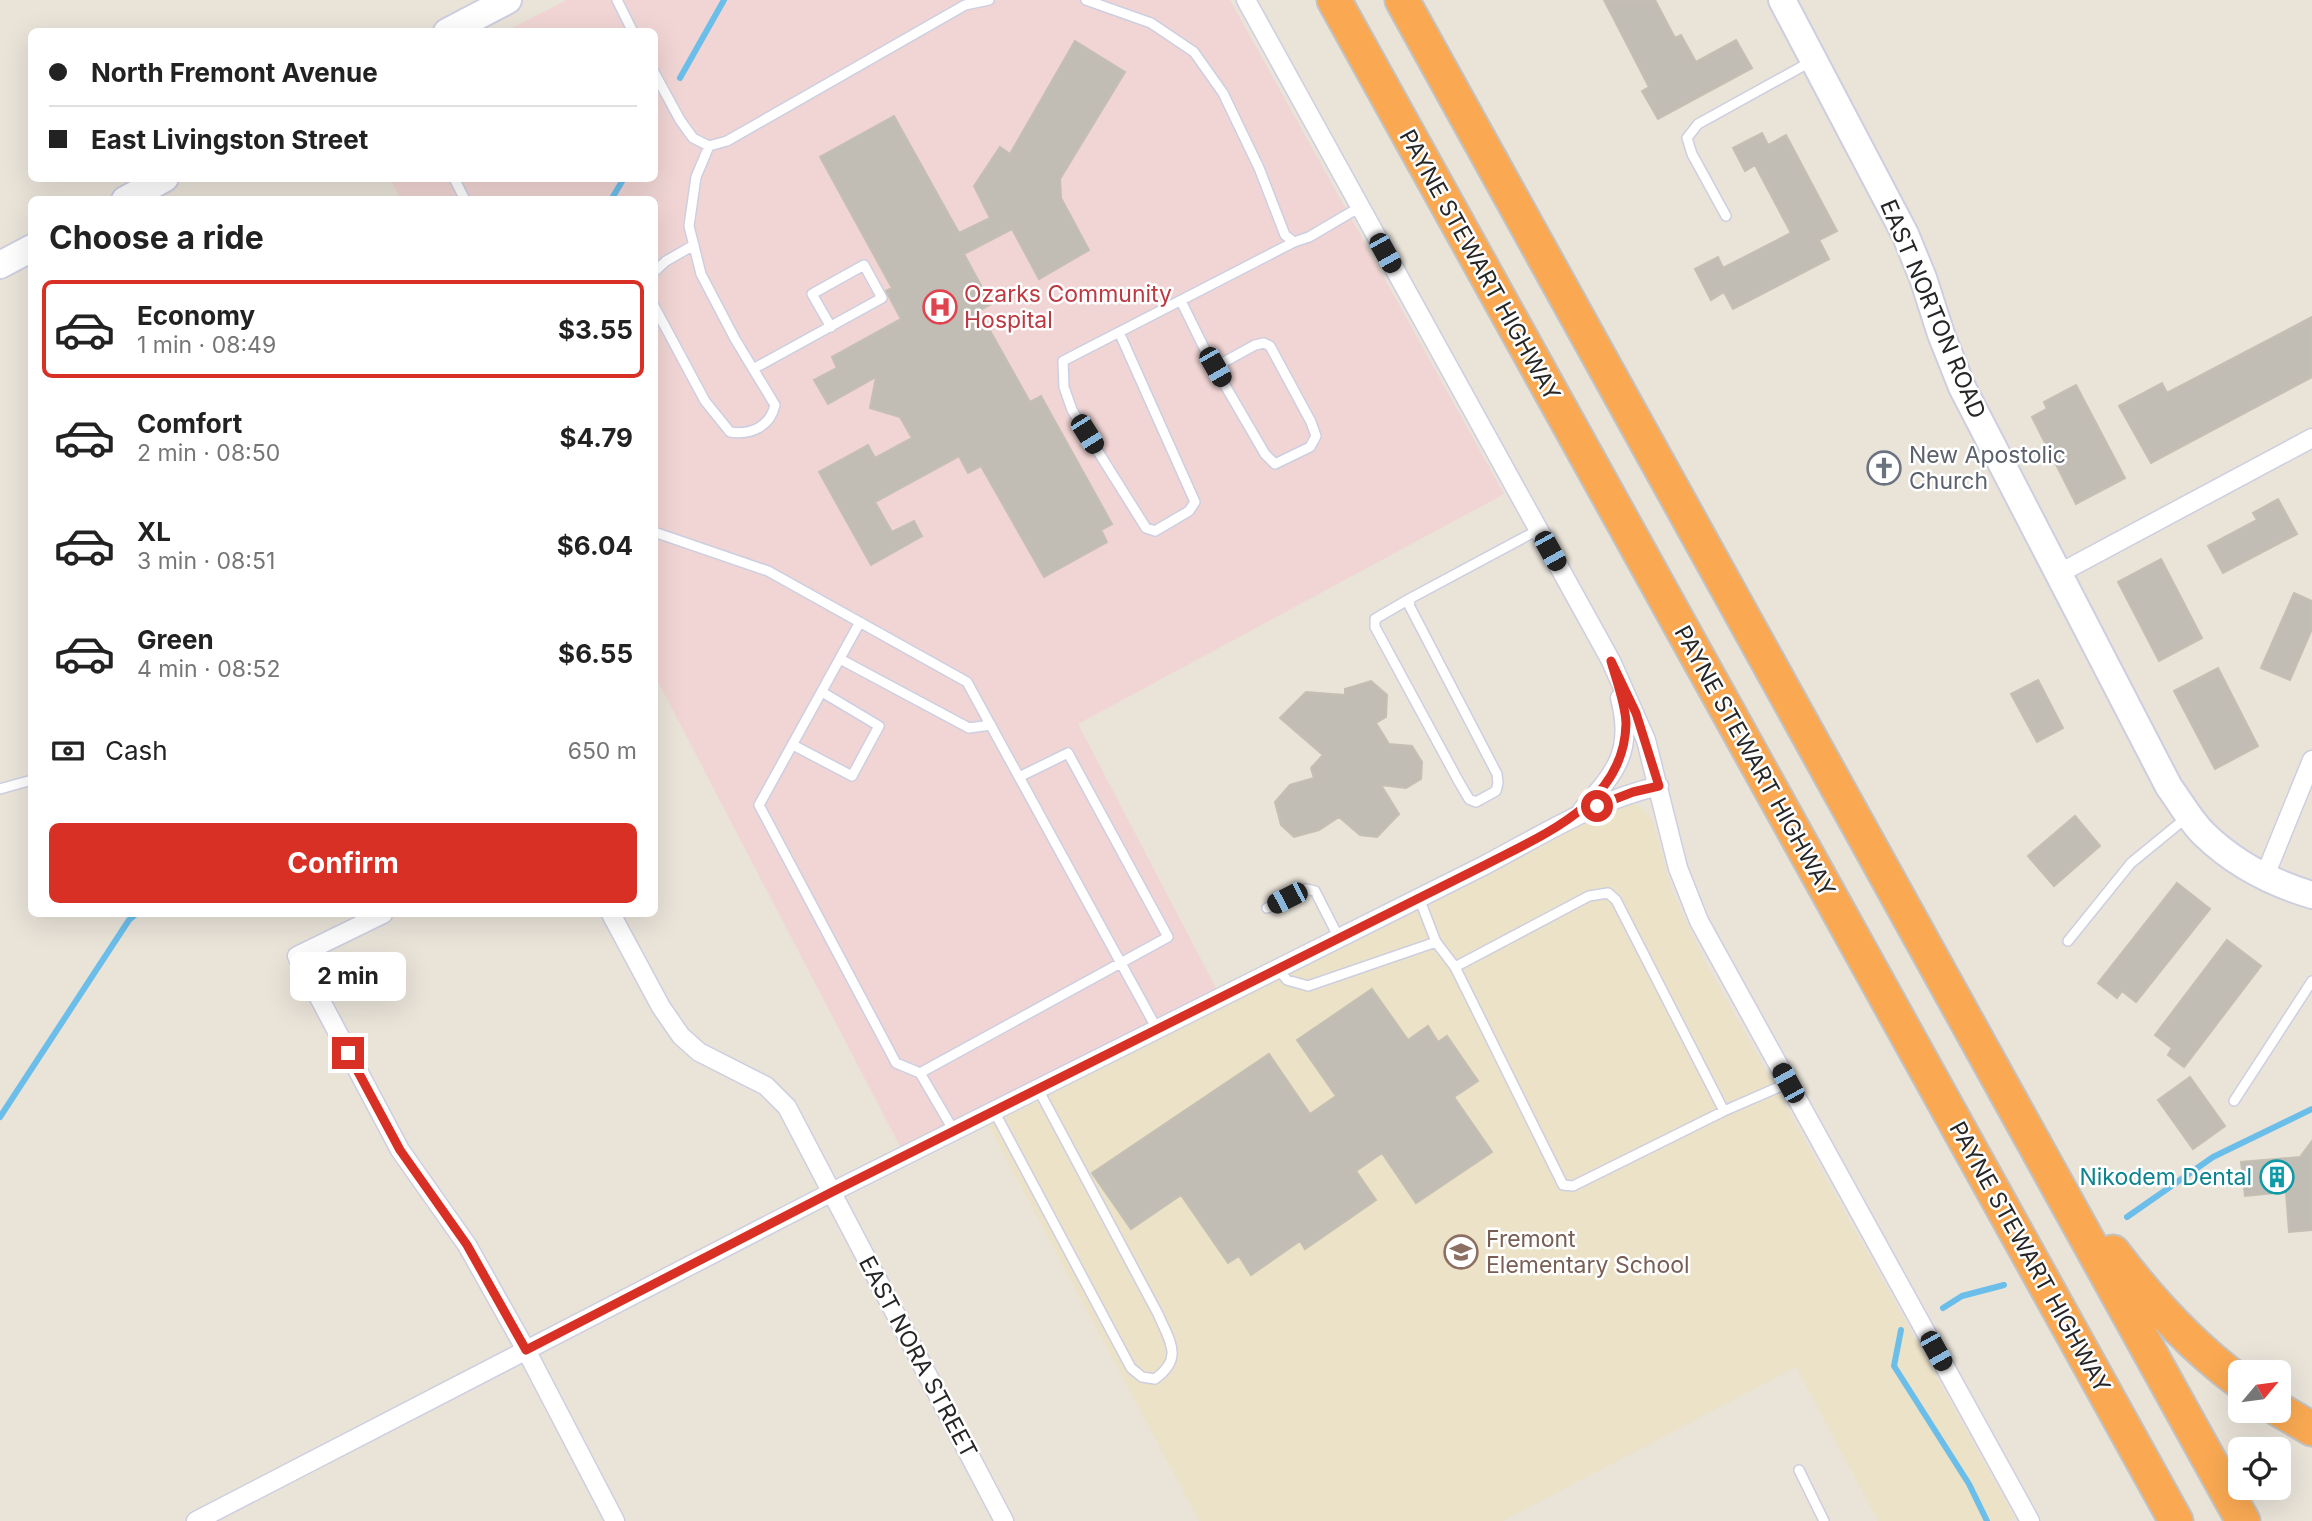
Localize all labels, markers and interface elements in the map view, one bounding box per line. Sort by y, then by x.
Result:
text: North Fremont Avenue [91,57,378,88]
text: East Livingston Street [91,124,368,155]
street label: PAYNE STEWART HIGHWAY [1394,124,1567,406]
street label: EAST NORTON ROAD [1874,195,1992,423]
text: Choose a ride [49,218,264,257]
car [1366,230,1405,276]
place label: Ozarks Community Hospital [964,280,1172,334]
hospital icon: Ozarks Community Hospital [921,288,959,326]
icon: car [53,298,116,361]
text: Economy [137,300,255,331]
text: $3.55 [558,314,633,345]
text: 1 min · 08:49 [137,331,276,359]
car [1196,344,1235,390]
icon: car [53,406,116,469]
text: Comfort [137,408,242,439]
car [1067,411,1108,457]
text: $4.79 [559,422,633,453]
text: 2 min · 08:50 [137,439,280,467]
place label: New Apostolic Church [1909,441,2066,495]
church icon: New Apostolic Church [1865,449,1903,487]
icon: car [53,514,116,577]
text: XL [137,516,171,547]
car [1531,528,1570,574]
text: $6.04 [557,530,633,561]
text: 3 min · 08:51 [137,547,275,575]
street label: PAYNE STEWART HIGHWAY [1669,620,1842,902]
icon: car [53,622,116,685]
text: Green [137,624,214,655]
text: $6.55 [558,638,633,669]
text: 4 min · 08:52 [137,655,281,683]
icon: cash [49,732,87,770]
text: Cash [105,735,168,766]
text: 650 m [568,737,637,765]
route start [1581,790,1613,822]
button: Confirm [49,823,637,903]
car [1264,879,1311,917]
callout: 2 min [290,951,406,1000]
text: 2 min [317,962,379,990]
route end [332,1037,364,1069]
car [1769,1060,1808,1106]
street label: PAYNE STEWART HIGHWAY [1944,1116,2117,1398]
building icon: Nikodem Dental [2258,1158,2296,1196]
place label: Nikodem Dental [2079,1163,2252,1191]
place label: Fremont Elementary School [1486,1225,1690,1279]
school or university icon: Fremont Elementary School [1442,1233,1480,1271]
street label: EAST NORA STREET [853,1251,983,1463]
car [1917,1328,1956,1374]
north arrow [2228,1360,2291,1423]
map controls [2228,1360,2291,1500]
button: locate [2228,1437,2291,1500]

